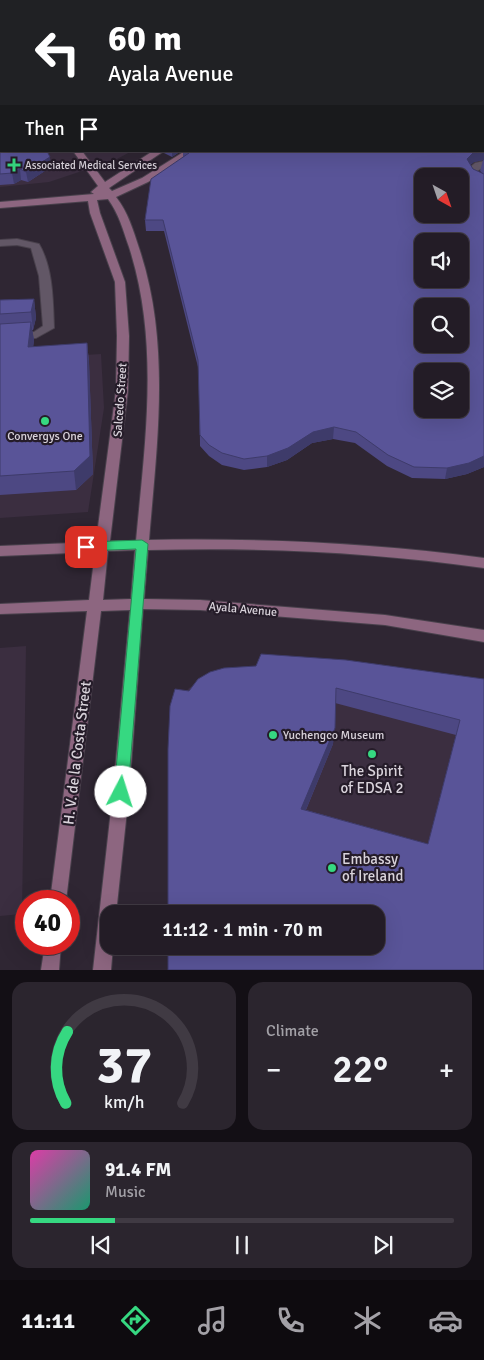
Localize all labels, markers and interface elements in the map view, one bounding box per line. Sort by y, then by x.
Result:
text: 60 m [108,17,182,60]
icon: left [25,20,90,85]
text: Ayala Avenue [108,60,234,87]
icon: arrive [75,115,103,143]
text: Then [25,117,65,141]
marker: Associated Medical Services [7,158,21,172]
place label: Associated Medical Services [25,159,157,172]
north arrow [414,168,469,222]
map controls [414,168,469,418]
button: sound [414,233,469,288]
button: search [414,298,469,353]
street label: Salcedo Street [110,362,131,438]
button: layers [414,363,469,418]
marker: Convergys One [39,415,51,427]
place label: Convergys One [7,429,83,444]
pin [65,526,107,568]
icon: arrive [72,533,100,561]
street label: Ayala Avenue [208,599,278,620]
street label: H. V. de la Costa Street [59,680,95,826]
place label: Yuchengco Museum [283,728,384,743]
marker: Yuchengco Museum [267,729,279,741]
marker: The Spirit of EDSA 2 [366,748,378,760]
place label: The Spirit of EDSA 2 [340,762,404,797]
position arrow [94,765,146,817]
place label: Embassy of Ireland [342,850,403,885]
marker: Embassy of Ireland [326,862,338,874]
speed limit sign: 40 [15,890,80,955]
text: 11:12 · 1 min · 70 m [162,918,323,942]
text: Climate [266,1021,319,1041]
text: 37 [96,1033,152,1097]
text: 22° [332,1046,388,1093]
text: − [266,1053,281,1087]
text: + [439,1053,454,1087]
text: km/h [104,1091,144,1113]
text: 91.4 FM [105,1158,171,1182]
text: Music [105,1182,146,1202]
icon: previous [87,1231,115,1259]
icon: pause [228,1231,256,1259]
icon: next [369,1231,397,1259]
icon: directions [118,1303,153,1338]
icon: music [195,1303,230,1338]
icon: phone [273,1303,308,1338]
icon: climate [350,1303,385,1338]
icon: car [428,1303,463,1338]
text: 11:11 [21,1307,75,1334]

